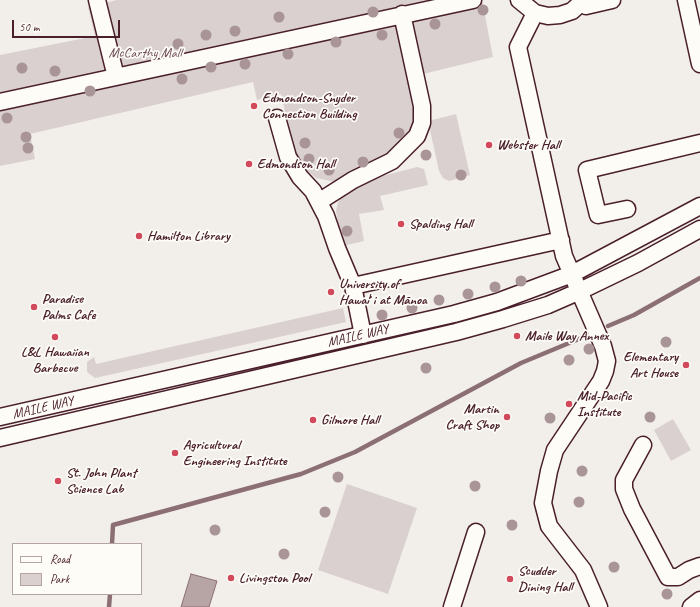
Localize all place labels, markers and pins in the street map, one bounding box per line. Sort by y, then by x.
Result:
place label: Edmondson-Snyder Connection Building [262,90,357,122]
marker: Edmondson-Snyder Connection Building [249,101,259,111]
place label: Webster Hall [497,137,560,153]
marker: Webster Hall [484,140,494,150]
place label: Edmondson Hall [257,156,335,172]
marker: Edmondson Hall [244,159,254,169]
place label: Spalding Hall [409,216,473,232]
marker: Spalding Hall [396,219,406,229]
place label: Hamilton Library [147,228,230,244]
marker: Hamilton Library [134,231,144,241]
place label: University of Hawaiʻi at Mānoa [339,276,427,308]
marker: University of Hawaiʻi at Mānoa [326,287,336,297]
place label: Paradise Palms Cafe [42,291,95,324]
marker: Paradise Palms Cafe [29,302,39,312]
place label: Maile Way Annex [525,328,608,344]
marker: Maile Way Annex [512,331,522,341]
marker: L&L Hawaiian Barbecue [50,332,60,342]
place label: L&L Hawaiian Barbecue [21,344,89,376]
place label: Elementary Art House [623,349,678,382]
marker: Elementary Art House [681,360,691,370]
place label: Mid-Pacific Institute [577,388,632,420]
marker: Mid-Pacific Institute [564,399,574,409]
place label: Martin Craft Shop [445,401,499,434]
place label: Gilmore Hall [321,412,379,428]
marker: Martin Craft Shop [502,412,512,422]
marker: Gilmore Hall [308,415,318,425]
place label: Agricultural Engineering Institute [183,437,287,470]
marker: Agricultural Engineering Institute [170,448,180,458]
place label: St. John Plant Science Lab [66,465,136,498]
marker: St. John Plant Science Lab [53,476,63,486]
place label: Scudder Dining Hall [518,563,573,596]
place label: Livingston Pool [239,570,310,586]
marker: Livingston Pool [226,573,236,583]
marker: Scudder Dining Hall [505,574,515,584]

